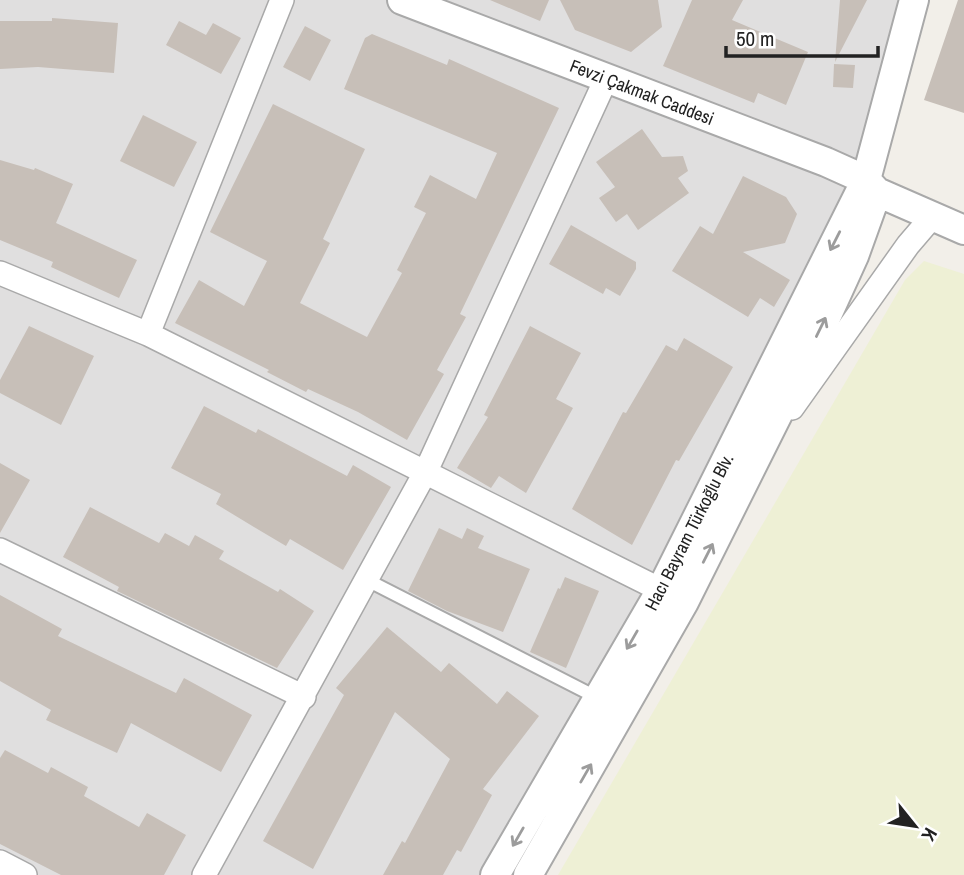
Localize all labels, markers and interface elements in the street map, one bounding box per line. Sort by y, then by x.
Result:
scale bar [726,14,878,58]
text: 50 m [736,24,774,53]
street label: Fevzi Çakmak Caddesi [566,53,718,131]
one-way arrow [828,230,842,251]
one-way arrow [815,317,829,338]
street label: Hacı Bayram Türkoğlu Blv. [639,449,739,615]
one-way arrow [702,543,716,564]
one-way arrow [625,629,638,650]
one-way arrow [580,763,593,784]
north arrow [880,791,950,861]
text: K [915,823,944,847]
one-way arrow [510,826,524,846]

